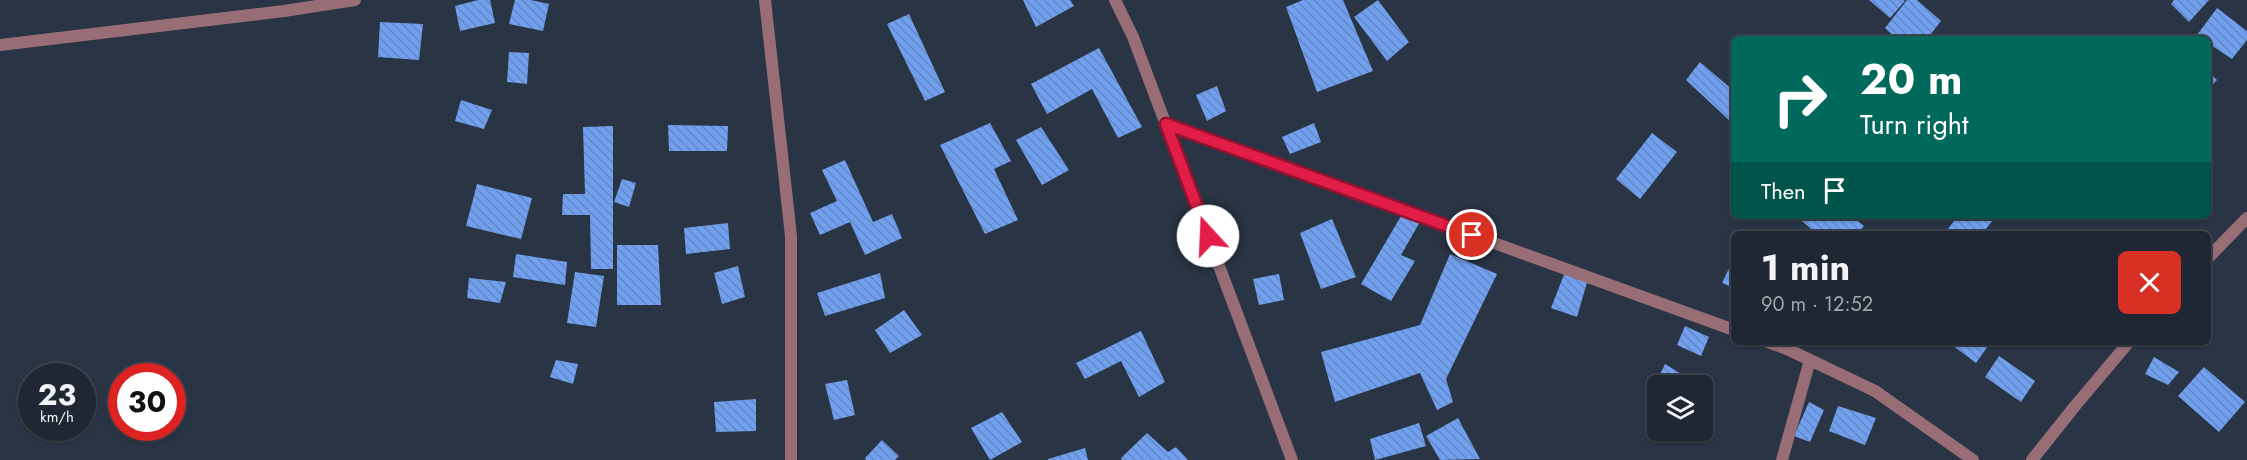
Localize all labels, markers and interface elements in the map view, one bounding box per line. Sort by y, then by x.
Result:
text: 20 m [1860,49,1962,110]
icon: right [1761,60,1839,138]
text: Turn right [1860,105,1968,144]
icon: arrive [1818,174,1851,207]
text: Then [1761,175,1806,207]
position arrow [1176,204,1240,268]
pin [1446,209,1497,260]
icon: arrive [1455,218,1488,251]
text: 1 min [1761,241,1850,293]
button: close [2118,251,2181,314]
text: 90 m · 12:52 [1761,290,1873,319]
speed limit sign: 30 [108,363,186,441]
text: 23 [38,373,76,416]
map controls [1647,375,1713,441]
button: layers [1647,375,1713,441]
text: km/h [40,406,74,428]

